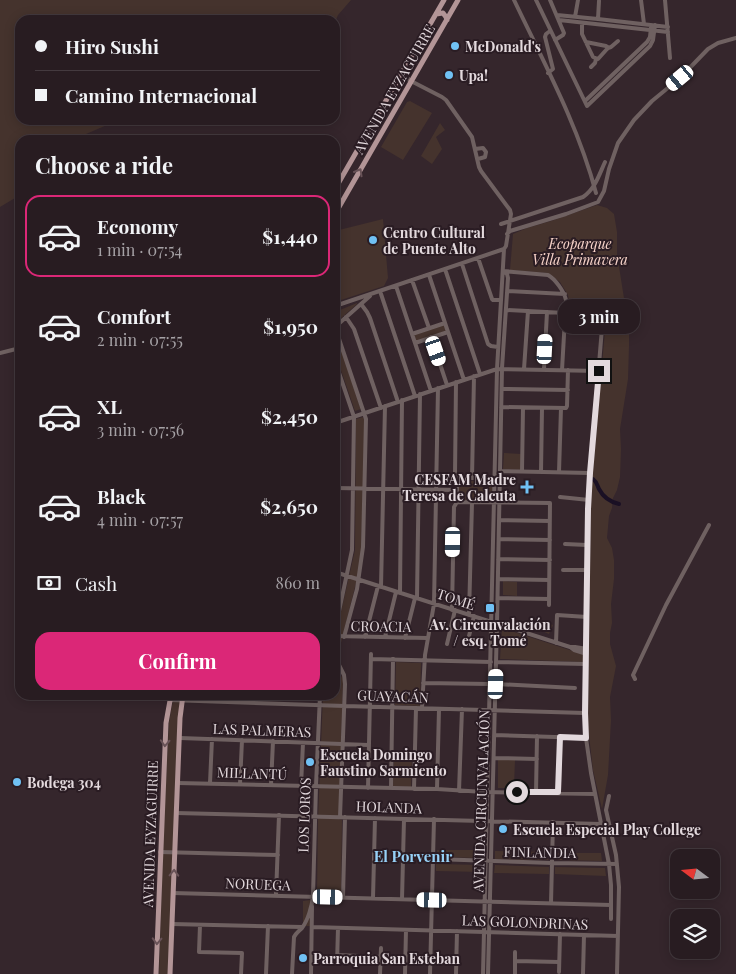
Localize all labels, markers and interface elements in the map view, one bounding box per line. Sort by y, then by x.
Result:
street label: AVENIDA EYZAGUIRRE [349,21,439,158]
text: Hiro Sushi [65,33,159,59]
place label: McDonald's [465,37,541,56]
marker: McDonald's [449,40,461,52]
car [663,63,696,93]
place label: Upa! [459,66,488,85]
marker: Upa! [443,69,455,81]
text: Camino Internacional [65,82,257,108]
text: Choose a ride [35,150,173,180]
one-way arrow [353,169,363,178]
text: Economy [97,213,178,239]
icon: car [37,214,82,259]
text: $1,440 [262,223,318,249]
place label: Centro Cultural de Puente Alto [383,223,486,258]
marker: Centro Cultural de Puente Alto [367,234,379,246]
park label: Ecoparque Villa Primavera [532,234,628,269]
text: 1 min · 07:54 [97,239,182,260]
callout: 3 min [558,298,640,334]
text: Comfort [97,303,171,329]
icon: car [37,304,82,349]
text: 3 min [579,306,619,327]
text: $1,950 [263,313,318,339]
text: 2 min · 07:55 [97,329,183,350]
car [424,334,447,368]
car [536,334,553,364]
route end [588,360,610,382]
text: XL [97,393,122,419]
icon: car [37,394,82,439]
text: $2,450 [261,403,318,429]
text: 3 min · 07:56 [97,419,184,440]
place label: CESFAM Madre Teresa de Calcuta [402,470,517,505]
marker: CESFAM Madre Teresa de Calcuta [520,480,534,494]
text: Black [97,483,146,509]
icon: car [37,484,82,529]
text: $2,650 [260,493,318,519]
text: 4 min · 07:57 [97,509,183,530]
car [445,527,460,557]
icon: cash [35,569,63,597]
text: Cash [75,570,117,596]
text: 860 m [276,572,320,593]
street label: TOMÉ [434,584,478,614]
marker: Av. Circunvalación / esq. Tomé [484,602,496,614]
place label: Av. Circunvalación / esq. Tomé [428,615,551,650]
street label: CROACIA [350,616,412,636]
button: Confirm [35,632,320,690]
car [487,669,504,699]
street label: GUAYACÁN [357,685,429,707]
street label: AVENIDA CIRCUNVALACIÓN [468,709,494,894]
street label: LAS PALMERAS [212,719,312,741]
one-way arrow [160,740,171,748]
place label: Escuela Domingo Faustino Sarmiento [320,745,447,780]
marker: Escuela Domingo Faustino Sarmiento [304,756,316,768]
street label: AVENIDA EYZAGUIRRE [138,760,162,909]
street label: MILLANTÚ [217,762,288,784]
place label: Bodega 304 [27,773,101,792]
marker: Bodega 304 [11,776,23,788]
street label: LOS LOROS [293,777,315,853]
route start [506,781,528,803]
street label: HOLANDA [356,796,423,818]
place label: Escuela Especial Play College [513,820,701,839]
marker: Escuela Especial Play College [497,823,509,835]
street label: FINLANDIA [503,842,577,862]
district label: El Porvenir [374,846,452,866]
north arrow [670,849,720,899]
map controls [670,849,720,959]
one-way arrow [169,869,179,876]
street label: NORUEGA [225,873,291,895]
car [312,889,343,905]
car [416,892,447,908]
button: layers [670,909,720,959]
street label: LAS GOLONDRINAS [461,910,589,934]
one-way arrow [152,937,162,945]
place label: Parroquia San Esteban [313,949,460,968]
marker: Parroquia San Esteban [297,952,309,964]

